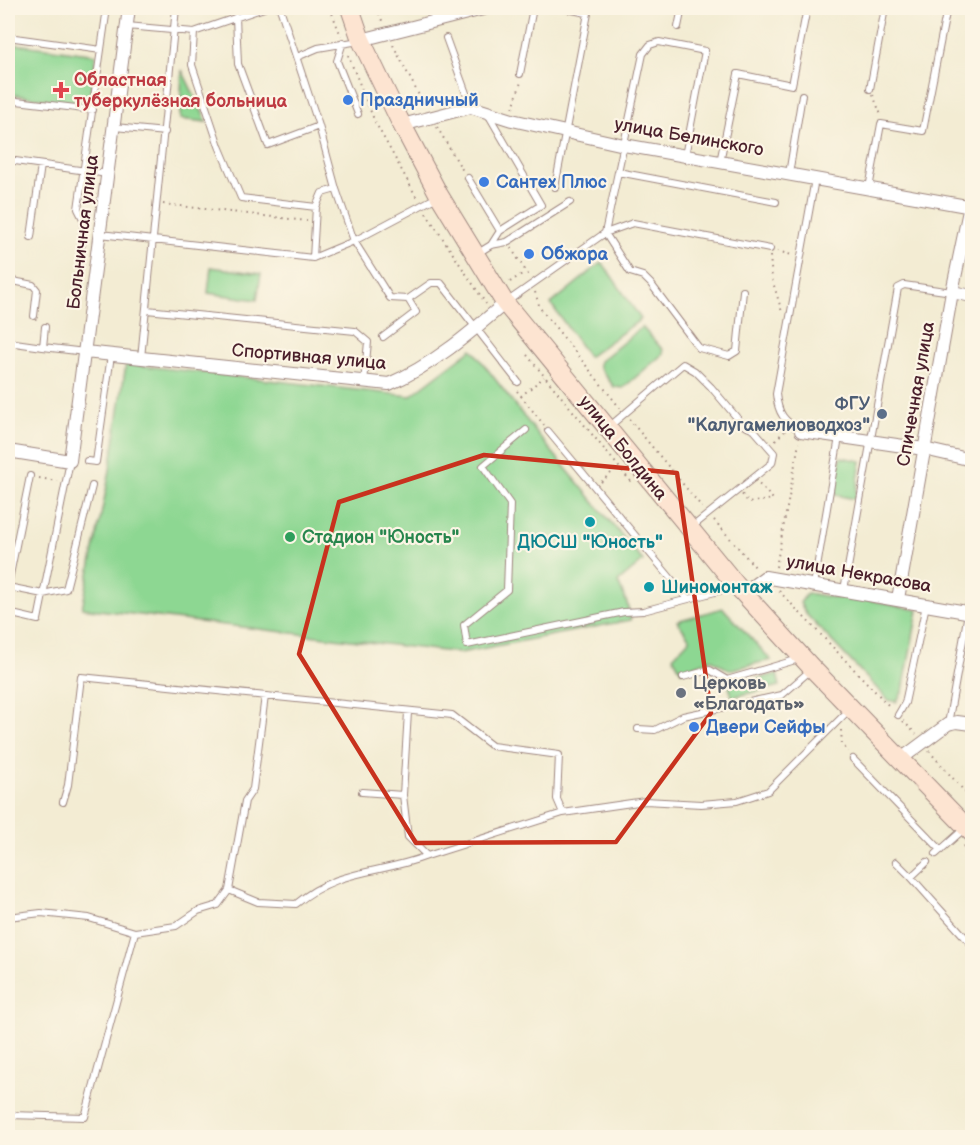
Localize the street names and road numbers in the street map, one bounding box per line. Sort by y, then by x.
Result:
street label: улица Белинского [613,114,765,160]
street label: Больничная улица [63,153,103,311]
street label: Спичечная улица [893,320,939,468]
street label: Спортивная улица [231,340,388,374]
street label: улица Болдина [574,391,672,505]
street label: улица Некрасова [785,551,933,597]

